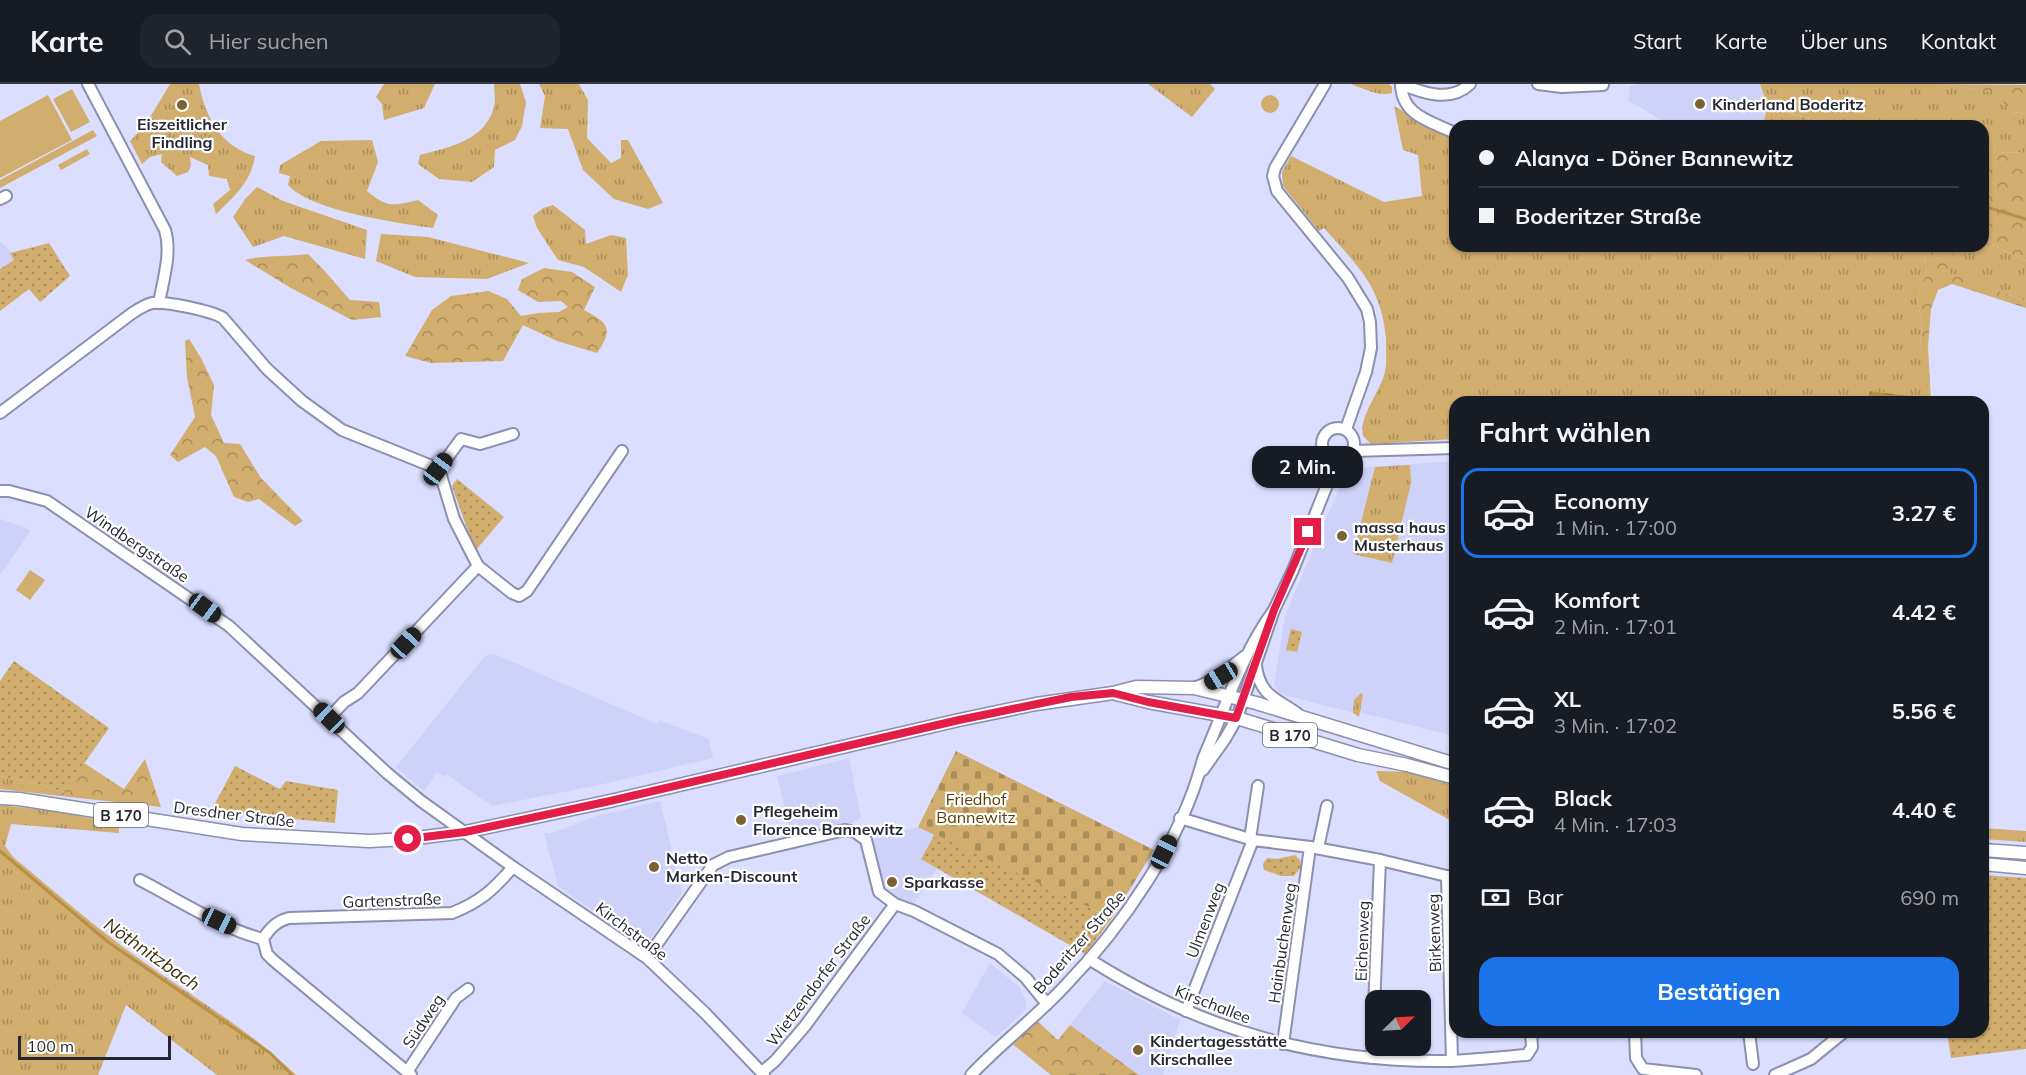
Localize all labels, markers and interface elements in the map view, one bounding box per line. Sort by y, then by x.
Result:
search box [140,14,560,68]
text: Karte [30,24,104,59]
icon: search [161,25,194,58]
text: Hier suchen [209,27,329,55]
text: Start [1633,28,1682,54]
text: Karte [1715,28,1767,54]
text: Über uns [1800,28,1888,54]
text: Kontakt [1921,28,1996,54]
place label: Kinderland Boderitz [1712,94,1864,114]
marker: Kinderland Boderitz [1693,97,1707,111]
marker: Eiszeitlicher Findling [175,98,189,112]
place label: Eiszeitlicher Findling [137,114,228,152]
text: Alanya - Döner Bannewitz [1515,144,1793,172]
text: Boderitzer Straße [1515,202,1701,230]
text: Fahrt wählen [1479,415,1651,449]
callout: 2 Min. [1252,445,1364,487]
car [420,449,456,489]
text: 2 Min. [1279,454,1336,479]
icon: car [1482,486,1536,540]
text: Economy [1554,487,1649,515]
text: 3.27 € [1892,499,1956,527]
street label: Windbergstraße [81,502,193,586]
text: 1 Min. · 17:00 [1554,515,1677,540]
place label: massa haus Musterhaus [1354,517,1446,555]
route end [1294,518,1321,545]
marker: massa haus Musterhaus [1335,529,1349,543]
icon: car [1482,585,1536,639]
text: Komfort [1554,586,1640,614]
car [185,590,225,626]
text: 4.42 € [1892,598,1956,626]
text: 2 Min. · 17:01 [1554,614,1677,639]
car [387,624,425,662]
car [1201,659,1241,693]
icon: car [1482,684,1536,738]
text: XL [1554,685,1581,713]
text: 5.56 € [1892,697,1956,725]
car [310,699,348,737]
text: 3 Min. · 17:02 [1554,713,1677,738]
road number: B 170 [1263,723,1317,747]
icon: car [1482,783,1536,837]
text: Black [1554,784,1612,812]
park label: Friedhof Bannewitz [936,789,1016,827]
text: 4.40 € [1892,796,1956,824]
street label: Dresdner Straße [172,797,296,831]
place label: Pflegeheim Florence Bannewitz [753,801,903,839]
road number: B 170 [94,803,148,827]
text: 4 Min. · 17:03 [1554,812,1677,837]
marker: Pflegeheim Florence Bannewitz [734,813,748,827]
route start [394,825,421,852]
car [1148,832,1180,872]
place label: Netto Marken-Discount [666,848,797,886]
marker: Netto Marken-Discount [647,860,661,874]
place label: Sparkasse [904,872,984,892]
marker: Sparkasse [885,875,899,889]
street label: Ulmenweg [1181,879,1229,961]
icon: cash [1479,881,1512,914]
street label: Hainbuchenweg [1264,882,1300,1004]
text: Bar [1527,883,1563,911]
text: 690 m [1900,885,1959,910]
street label: Boderitzer Straße [1029,886,1129,998]
street label: Gartenstraße [342,888,442,912]
street label: Birkenweg [1423,893,1445,973]
street label: Kirchstraße [592,898,672,964]
street label: Eichenweg [1351,900,1373,982]
car [199,905,239,937]
street label: Wietzendorfer Straße [762,910,874,1050]
water label: Nöthnitzbach [100,912,204,996]
button: Bestätigen [1479,957,1959,1026]
street label: Kirschallee [1172,980,1254,1028]
street label: Südweg [398,990,448,1052]
north arrow [1365,990,1431,1056]
map controls [1365,990,1431,1056]
place label: Kindertagesstätte Kirschallee [1150,1031,1287,1069]
scale bar [18,1033,171,1060]
text: 100 m [27,1036,74,1056]
marker: Kindertagesstätte Kirschallee [1131,1043,1145,1057]

